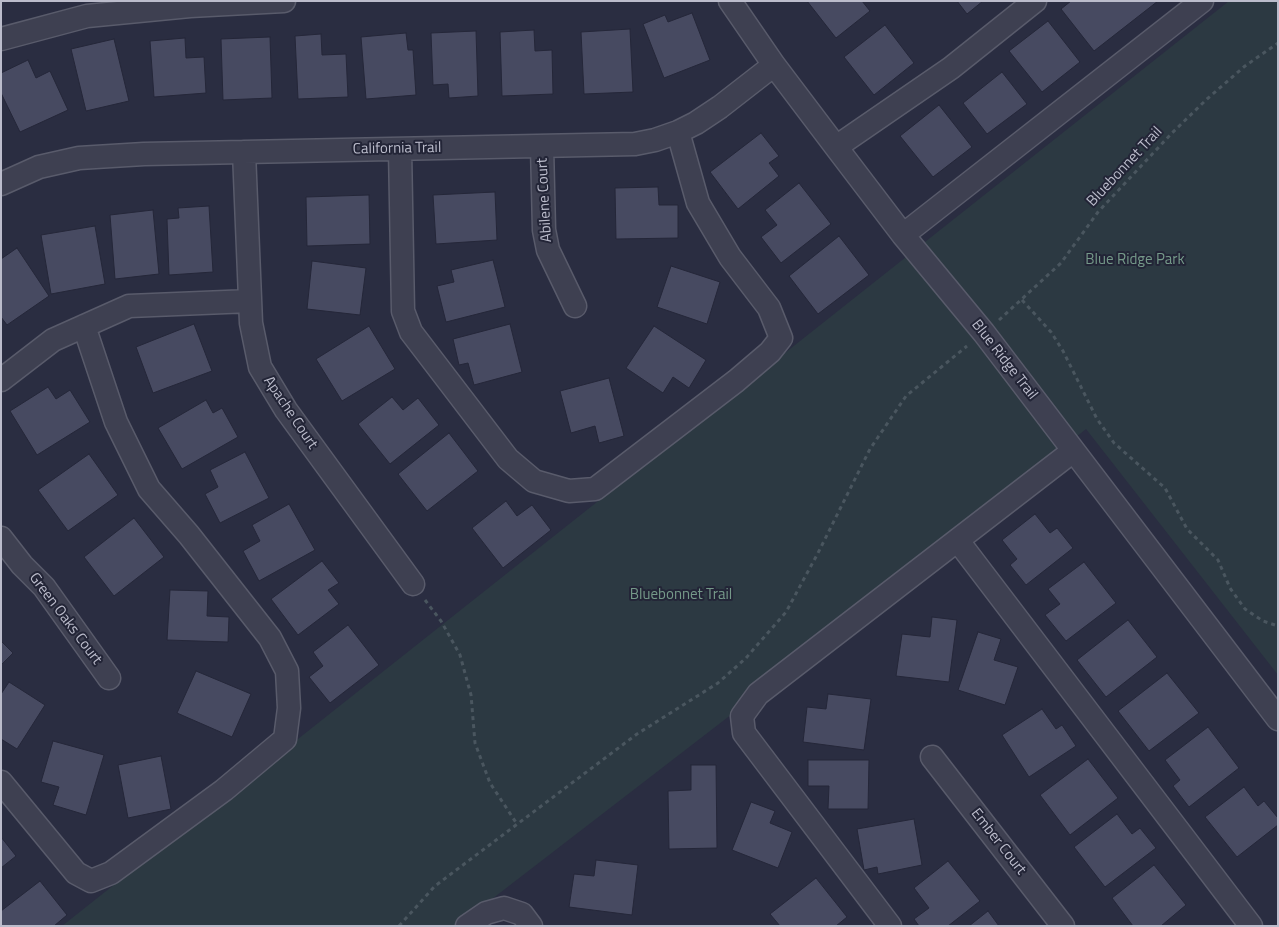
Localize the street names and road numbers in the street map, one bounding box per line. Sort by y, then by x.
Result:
street label: Bluebonnet Trail [1084,123,1166,211]
street label: California Trail [353,139,441,159]
street label: Abilene Court [534,157,556,243]
street label: Blue Ridge Trail [967,316,1041,404]
street label: Apache Court [259,373,321,453]
street label: Green Oaks Court [25,570,105,668]
street label: Ember Court [967,805,1029,879]

